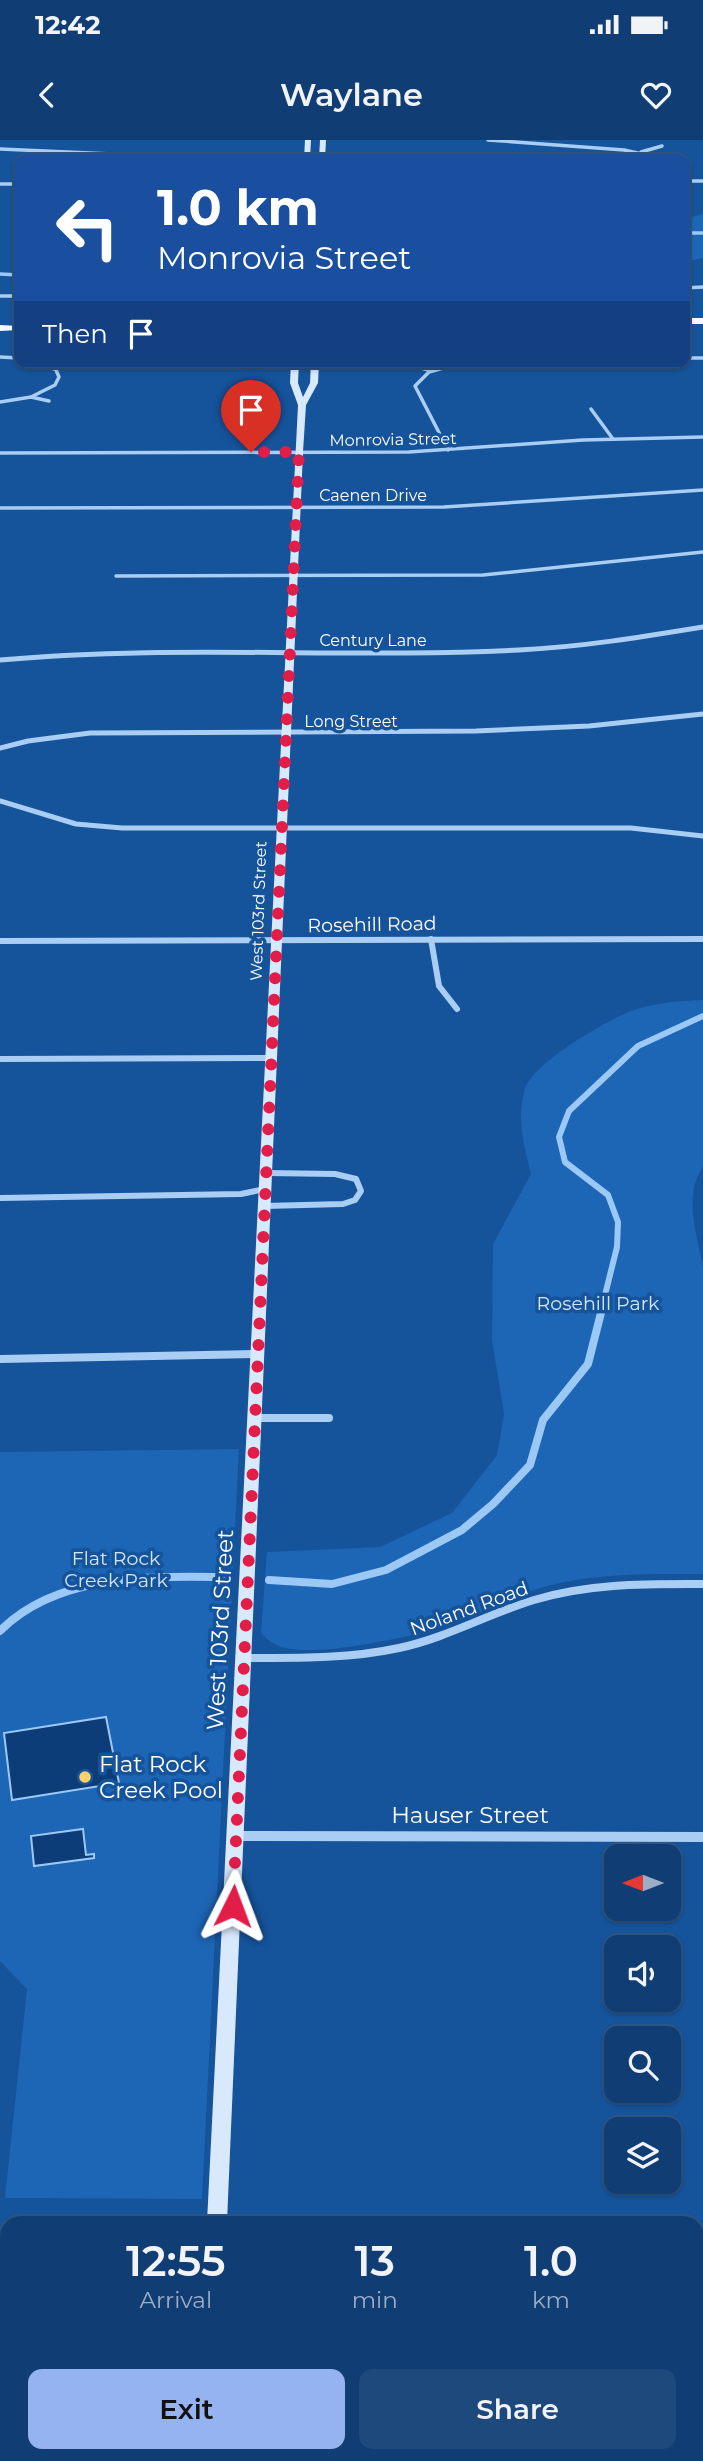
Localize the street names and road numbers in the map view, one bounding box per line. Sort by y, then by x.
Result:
street label: Monrovia Street [329,429,457,450]
street label: Caenen Drive [319,486,427,505]
street label: Century Lane [319,631,427,650]
street label: Long Street [304,712,398,731]
street label: West 103rd Street [247,840,270,981]
street label: Rosehill Road [307,912,437,937]
street label: West 103rd Street [201,1529,239,1731]
street label: Noland Road [407,1576,531,1640]
street label: Hauser Street [391,1801,549,1829]

